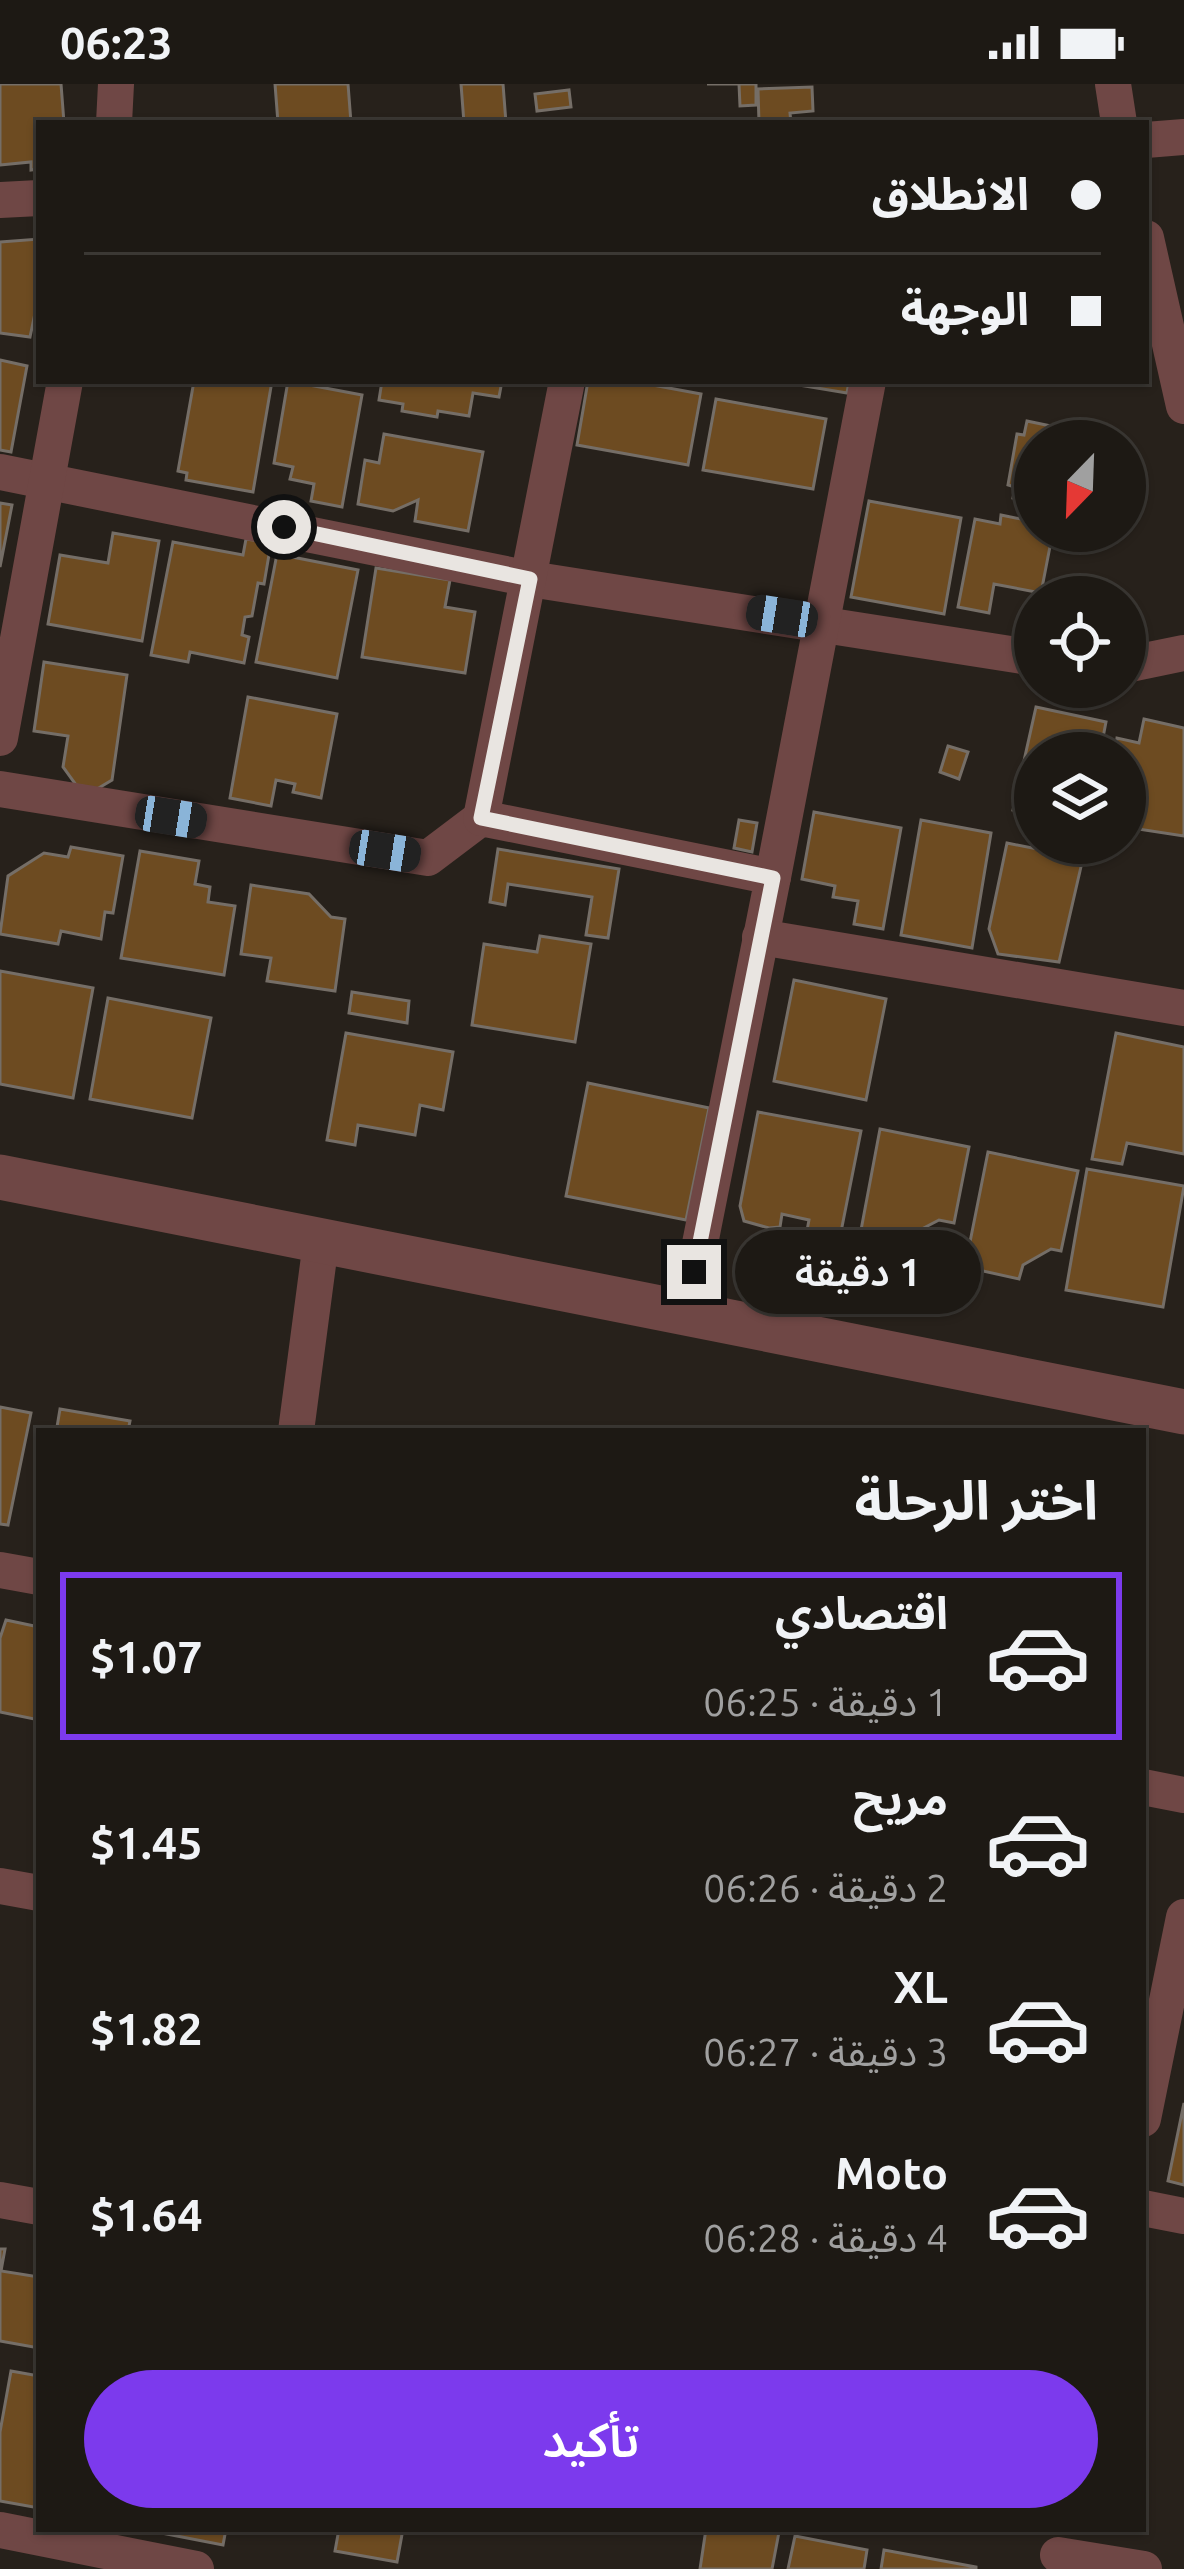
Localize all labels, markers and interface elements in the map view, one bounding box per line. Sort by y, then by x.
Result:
text: 06:23 [60,17,173,68]
text: الانطلاق [872,168,1029,219]
text: الوجهة [901,283,1029,334]
north arrow [1014,420,1146,552]
map controls [1014,420,1146,864]
route start [257,500,311,554]
button: locate [1014,576,1146,708]
car [744,593,820,639]
button: layers [1014,732,1146,864]
car [133,794,209,840]
car [347,828,423,874]
callout: 1 دقيقة [736,1230,982,1314]
route end [667,1245,721,1299]
text: 1 دقيقة [795,1250,921,1293]
text: اختر الرحلة [855,1470,1098,1530]
text: اقتصادي [775,1587,948,1638]
icon: car [984,1602,1092,1710]
text: $1.07 [90,1631,203,1682]
text: 1 دقيقة · 06:25 [703,1680,948,1723]
text: مريح [853,1773,948,1824]
icon: car [984,1788,1092,1896]
text: $1.45 [90,1817,203,1868]
text: 2 دقيقة · 06:26 [703,1866,948,1909]
text: XL [894,1961,948,2012]
icon: car [984,1974,1092,2082]
text: $1.82 [90,2003,203,2054]
text: 3 دقيقة · 06:27 [703,2030,948,2073]
text: Moto [835,2147,948,2198]
icon: car [984,2160,1092,2268]
text: $1.64 [90,2189,203,2240]
text: 4 دقيقة · 06:28 [703,2216,948,2259]
button: تأكيد [84,2370,1098,2508]

